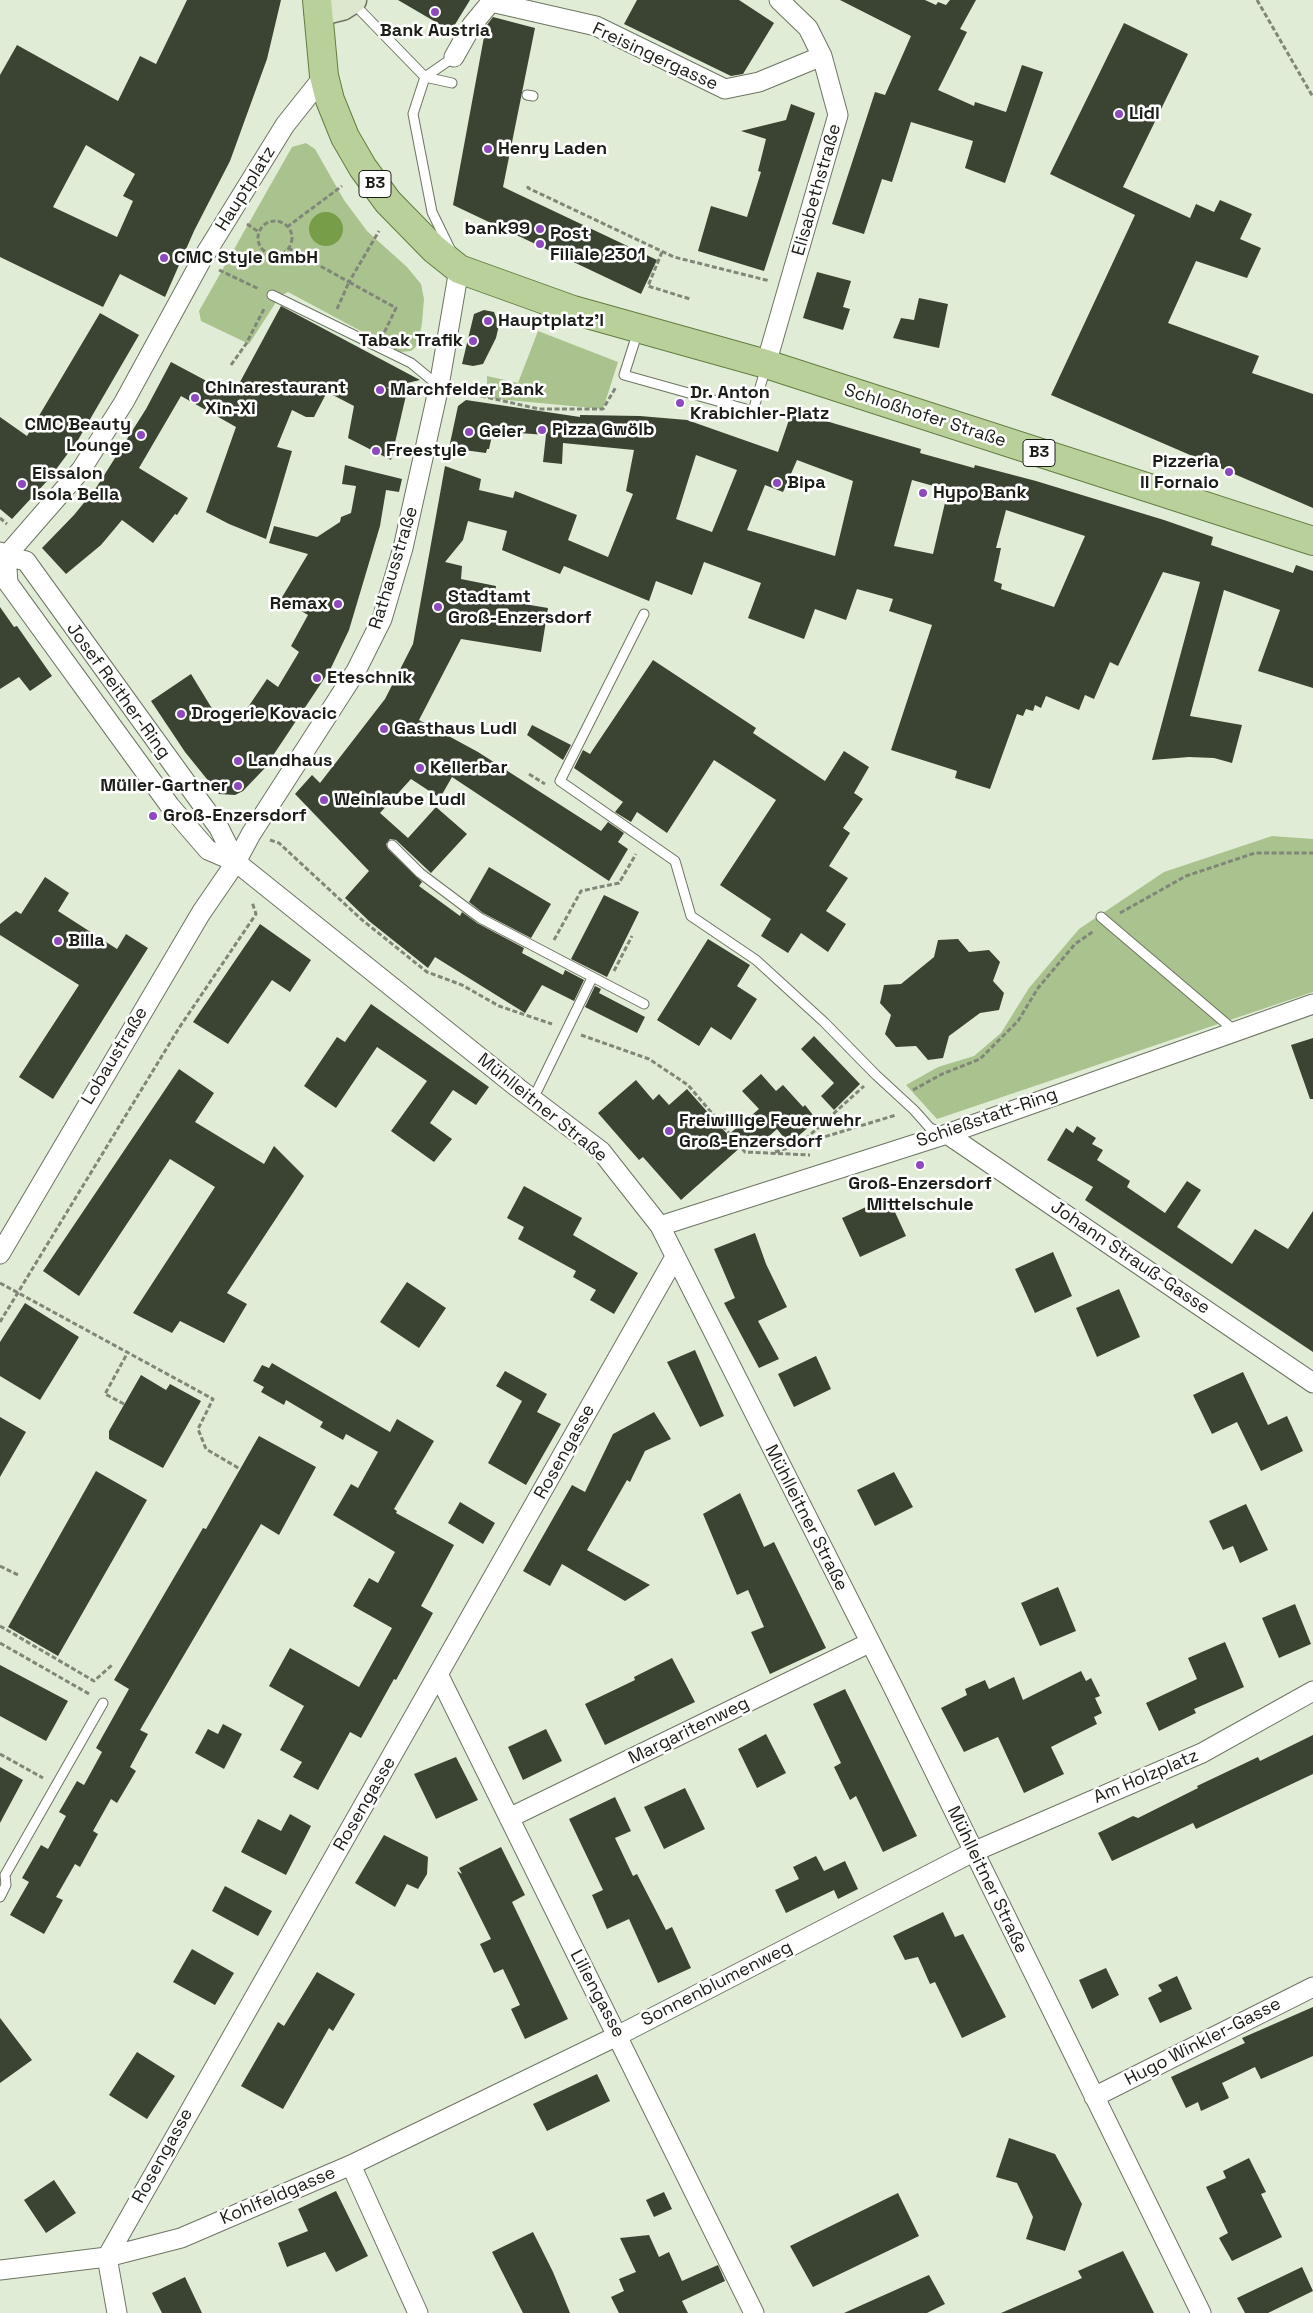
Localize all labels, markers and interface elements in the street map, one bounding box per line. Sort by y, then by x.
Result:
marker: Bank Austria [429,6,441,18]
street label: Freisingergasse [589,18,721,96]
place label: Bank Austria [380,20,490,42]
place label: Lidl [1129,103,1160,125]
marker: Lidl [1113,108,1125,120]
street label: Elisabethstraße [788,122,846,258]
place label: Henry Laden [498,138,607,160]
street label: Hauptplatz [211,143,281,235]
marker: Henry Laden [482,143,494,155]
road number: B3 [359,170,391,198]
place label: bank99 [465,218,530,240]
marker: bank99 [534,223,546,235]
place label: Post Filiale 2301 [550,223,646,266]
marker: Post Filiale 2301 [534,238,546,250]
place label: CMC Style GmbH [174,247,318,269]
marker: CMC Style GmbH [158,252,170,264]
place label: Hauptplatz'l [498,310,604,332]
marker: Hauptplatz'l [482,315,494,327]
place label: Tabak Trafik [359,330,463,352]
marker: Tabak Trafik [467,335,479,347]
place label: Chinarestaurant Xin-Xi [205,377,346,419]
place label: Marchfelder Bank [390,379,544,401]
street label: Schloßhofer Straße [841,380,1009,452]
place label: Dr. Anton Krabichler-Platz [690,382,829,424]
marker: Marchfelder Bank [374,384,386,396]
marker: Chinarestaurant Xin-Xi [189,392,201,404]
marker: Dr. Anton Krabichler-Platz [674,397,686,409]
place label: CMC Beauty Lounge [24,414,131,456]
place label: Pizza Gwölb [552,419,655,441]
place label: Geier [479,421,524,443]
marker: Pizza Gwölb [536,424,548,436]
marker: Geier [463,426,475,438]
marker: CMC Beauty Lounge [135,429,147,441]
road number: B3 [1023,439,1055,466]
place label: Freestyle [386,440,467,462]
marker: Freestyle [370,445,382,457]
place label: Pizzeria Il Fornaio [1140,451,1219,494]
place label: Eissalon Isola Bella [32,463,119,506]
marker: Pizzeria Il Fornaio [1223,466,1235,478]
place label: Bipa [787,472,826,494]
marker: Bipa [771,477,783,489]
marker: Eissalon Isola Bella [16,478,28,490]
place label: Hypo Bank [933,482,1027,504]
marker: Hypo Bank [917,487,929,499]
street label: Rathausstraße [365,504,423,632]
place label: Stadtamt Groß-Enzersdorf [448,586,592,628]
place label: Remax [270,593,328,615]
marker: Remax [332,598,344,610]
marker: Stadtamt Groß-Enzersdorf [432,601,444,613]
street label: Josef Reither-Ring [61,619,175,763]
place label: Eteschnik [327,667,412,689]
marker: Eteschnik [311,672,323,684]
place label: Drogerie Kovacic [191,703,337,725]
marker: Drogerie Kovacic [175,708,187,720]
place label: Gasthaus Ludl [394,718,517,740]
marker: Gasthaus Ludl [378,723,390,735]
place label: Landhaus [248,750,332,772]
marker: Landhaus [232,755,244,767]
place label: Kellerbar [430,757,508,779]
marker: Kellerbar [414,762,426,774]
place label: Müller-Gartner [100,775,228,797]
marker: Müller-Gartner [232,780,244,792]
place label: Weinlaube Ludl [334,789,466,811]
marker: Weinlaube Ludl [318,794,330,806]
place label: Groß-Enzersdorf [163,805,307,827]
marker: Groß-Enzersdorf [147,810,159,822]
place label: Billa [68,930,105,952]
marker: Billa [52,935,64,947]
street label: Lobaustraße [77,1003,153,1109]
street label: Mühlleitner Straße [473,1049,611,1167]
street label: Schießstatt-Ring [914,1084,1060,1152]
place label: Freiwillige Feuerwehr Groß-Enzersdorf [679,1110,862,1152]
marker: Freiwillige Feuerwehr Groß-Enzersdorf [663,1125,675,1137]
marker: Groß-Enzersdorf Mittelschule [914,1159,926,1171]
place label: Groß-Enzersdorf Mittelschule [848,1173,992,1216]
street label: Johann Strauß-Gasse [1046,1197,1214,1319]
street label: Rosengasse [530,1401,600,1503]
street label: Mühlleitner Straße [760,1441,852,1595]
street label: Margaritenweg [625,1692,753,1770]
street label: Am Holzplatz [1090,1745,1202,1809]
street label: Rosengasse [329,1753,401,1855]
street label: Mühlleitner Straße [942,1803,1032,1957]
street label: Sonnenblumenweg [638,1937,796,2031]
street label: Liliengasse [565,1946,629,2042]
street label: Hugo Winkler-Gasse [1121,1993,1285,2091]
street label: Rosengasse [128,2105,198,2207]
street label: Kohlfeldgasse [217,2162,339,2230]

